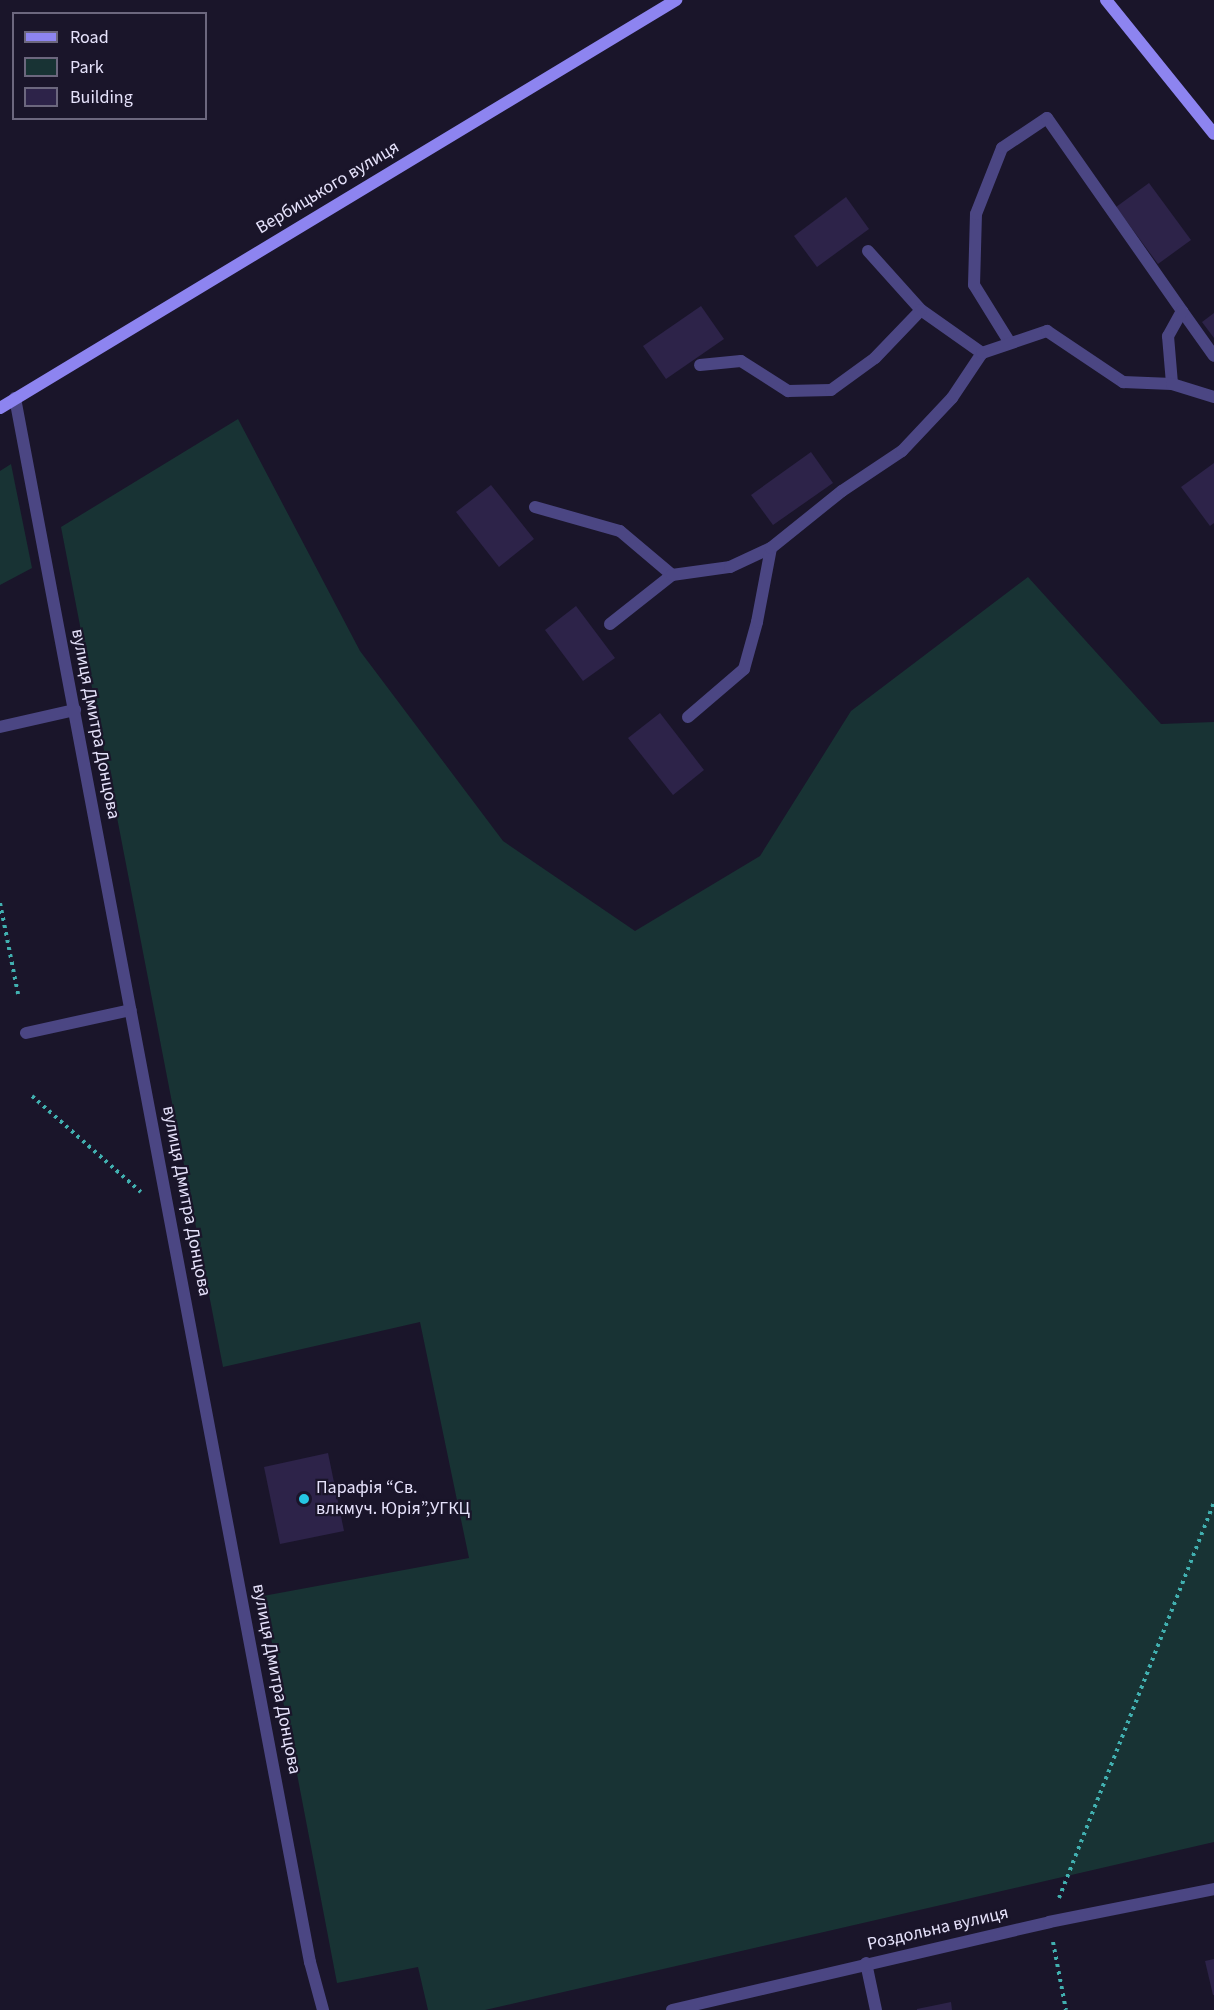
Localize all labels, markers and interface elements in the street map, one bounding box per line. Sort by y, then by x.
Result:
legend [12,12,207,120]
text: Road [70,25,109,50]
text: Park [70,55,104,80]
text: Building [70,85,133,110]
street label: Вербицького вулиця [253,137,403,239]
street label: вулиця Дмитра Донцова [66,627,124,821]
street label: вулиця Дмитра Донцова [157,1104,215,1298]
place label: Парафія “Св. влкмуч. Юрія”,УГКЦ [316,1478,470,1520]
marker: Парафія “Св. влкмуч. Юрія”,УГКЦ [297,1492,311,1506]
street label: вулиця Дмитра Донцова [247,1582,305,1776]
street label: Роздольна вулиця [865,1902,1011,1956]

